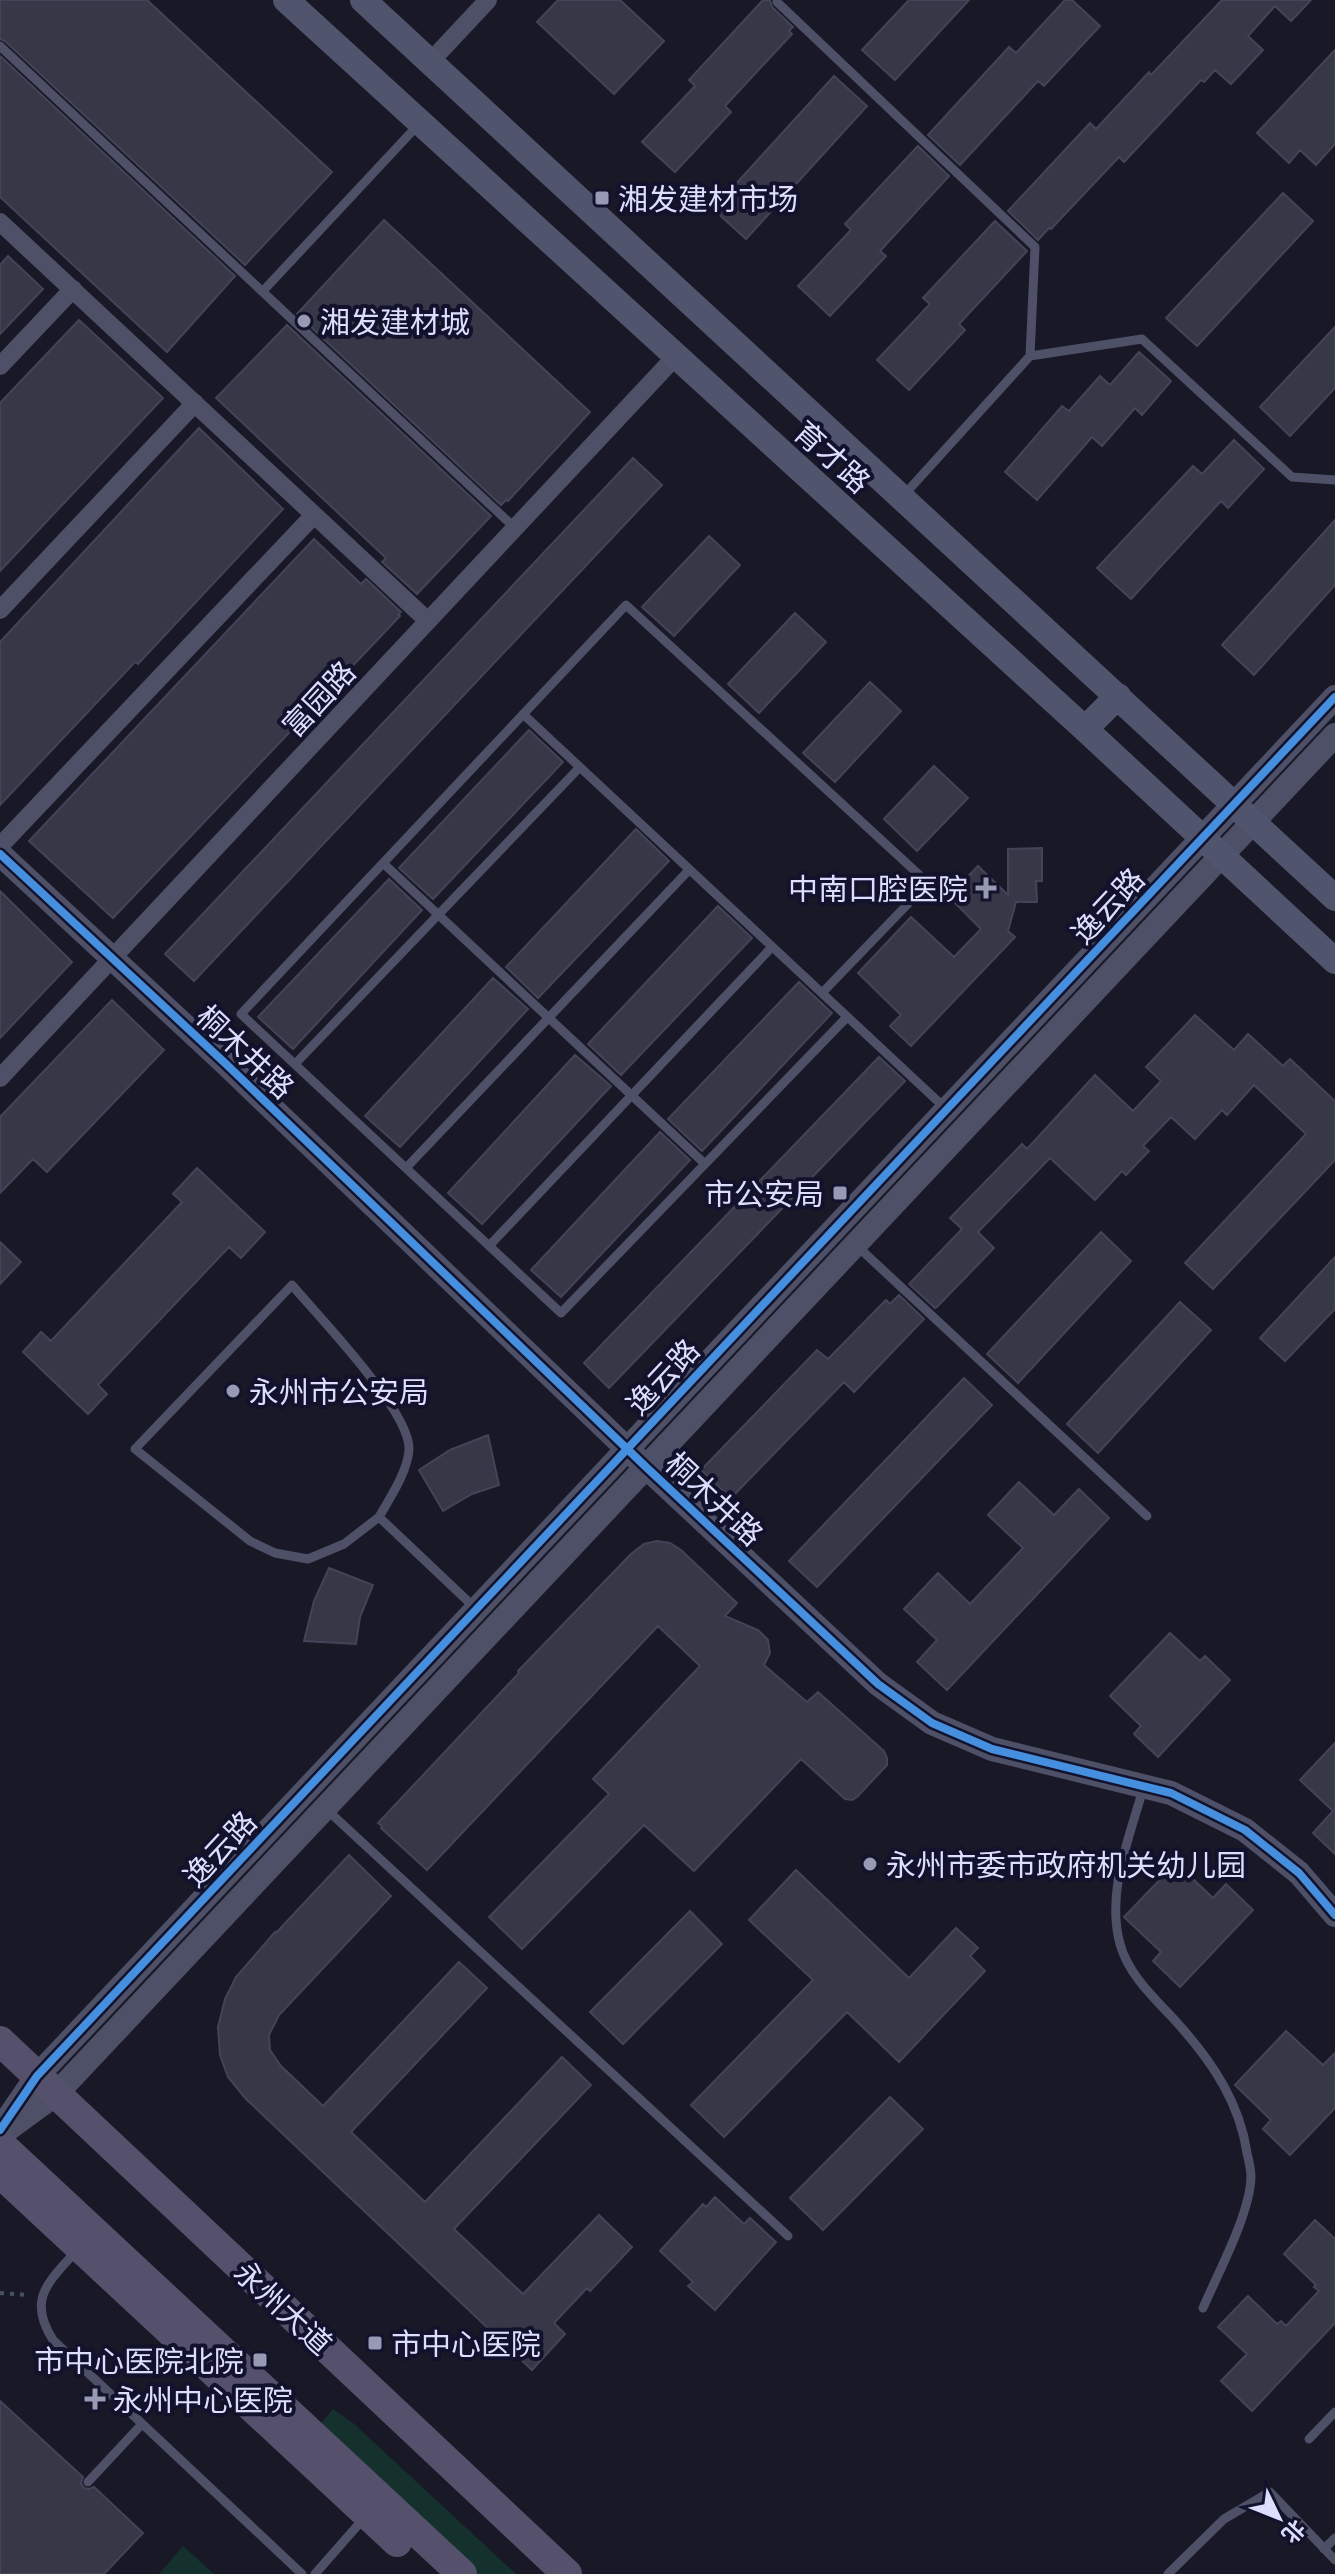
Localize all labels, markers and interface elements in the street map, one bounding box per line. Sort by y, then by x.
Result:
place label: 湘发建材市场 [618,180,798,216]
marker: 湘发建材市场 [593,189,611,207]
place label: 湘发建材城 [320,303,470,339]
marker: 湘发建材城 [295,312,313,330]
street label: 育才路 [788,413,878,499]
street label: 富园路 [274,653,362,743]
street label: 逸云路 [1063,860,1151,950]
place label: 中南口腔医院 [788,870,968,906]
marker: 中南口腔医院 [975,877,997,899]
street label: 桐木井路 [190,997,302,1105]
place label: 市公安局 [704,1175,824,1211]
marker: 市公安局 [831,1184,849,1202]
street label: 逸云路 [618,1331,706,1421]
place label: 永州市公安局 [249,1373,429,1409]
marker: 永州市公安局 [224,1382,242,1400]
street label: 桐木井路 [659,1444,771,1552]
street label: 逸云路 [175,1803,263,1893]
place label: 永州市委市政府机关幼儿园 [886,1846,1246,1882]
marker: 永州市委市政府机关幼儿园 [861,1855,879,1873]
street label: 永州大道 [228,2253,340,2361]
place label: 市中心医院 [391,2325,541,2361]
marker: 市中心医院 [366,2334,384,2352]
place label: 市中心医院北院 [34,2342,244,2378]
marker: 市中心医院北院 [251,2351,269,2369]
place label: 永州中心医院 [113,2381,293,2417]
marker: 永州中心医院 [84,2388,106,2410]
north arrow [1239,2478,1319,2558]
text: 北 [1277,2515,1311,2549]

